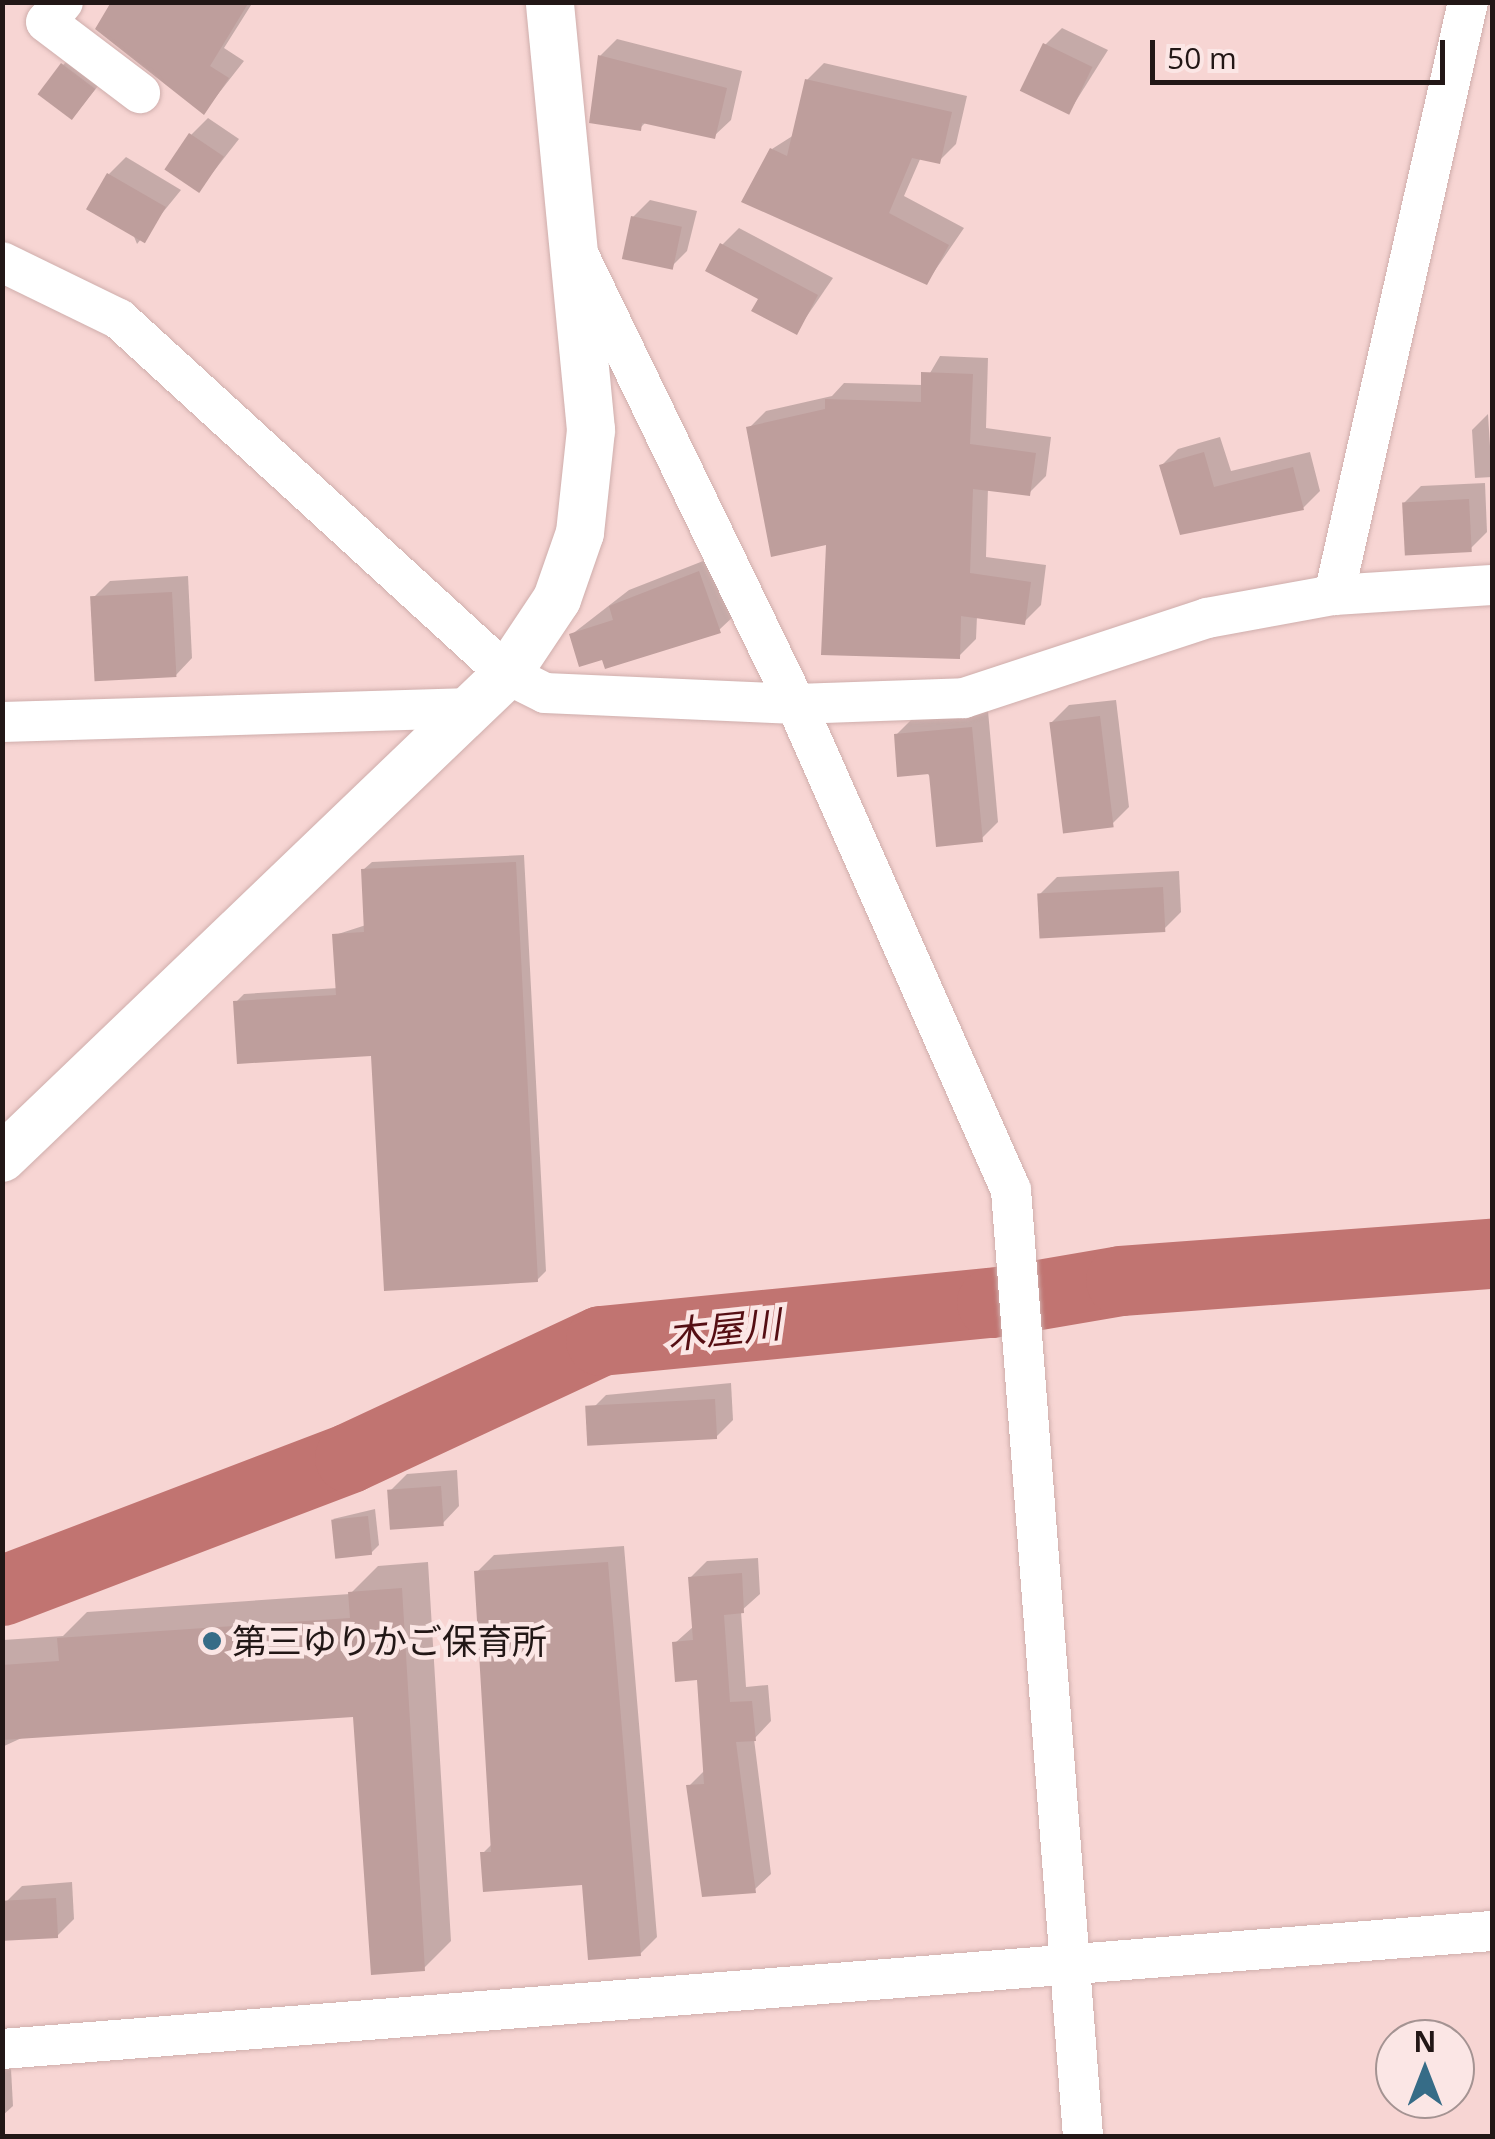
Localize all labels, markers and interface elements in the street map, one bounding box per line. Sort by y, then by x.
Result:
scale bar [1155,20,1450,82]
text: 50 m [1167,37,1237,78]
water label: 木屋川 [665,1300,783,1358]
place label: 第三ゆりかご保育所 [232,1620,547,1662]
marker: 第三ゆりかご保育所 [201,1630,223,1652]
north arrow [1375,2019,1475,2119]
text: N [1414,2022,1436,2060]

